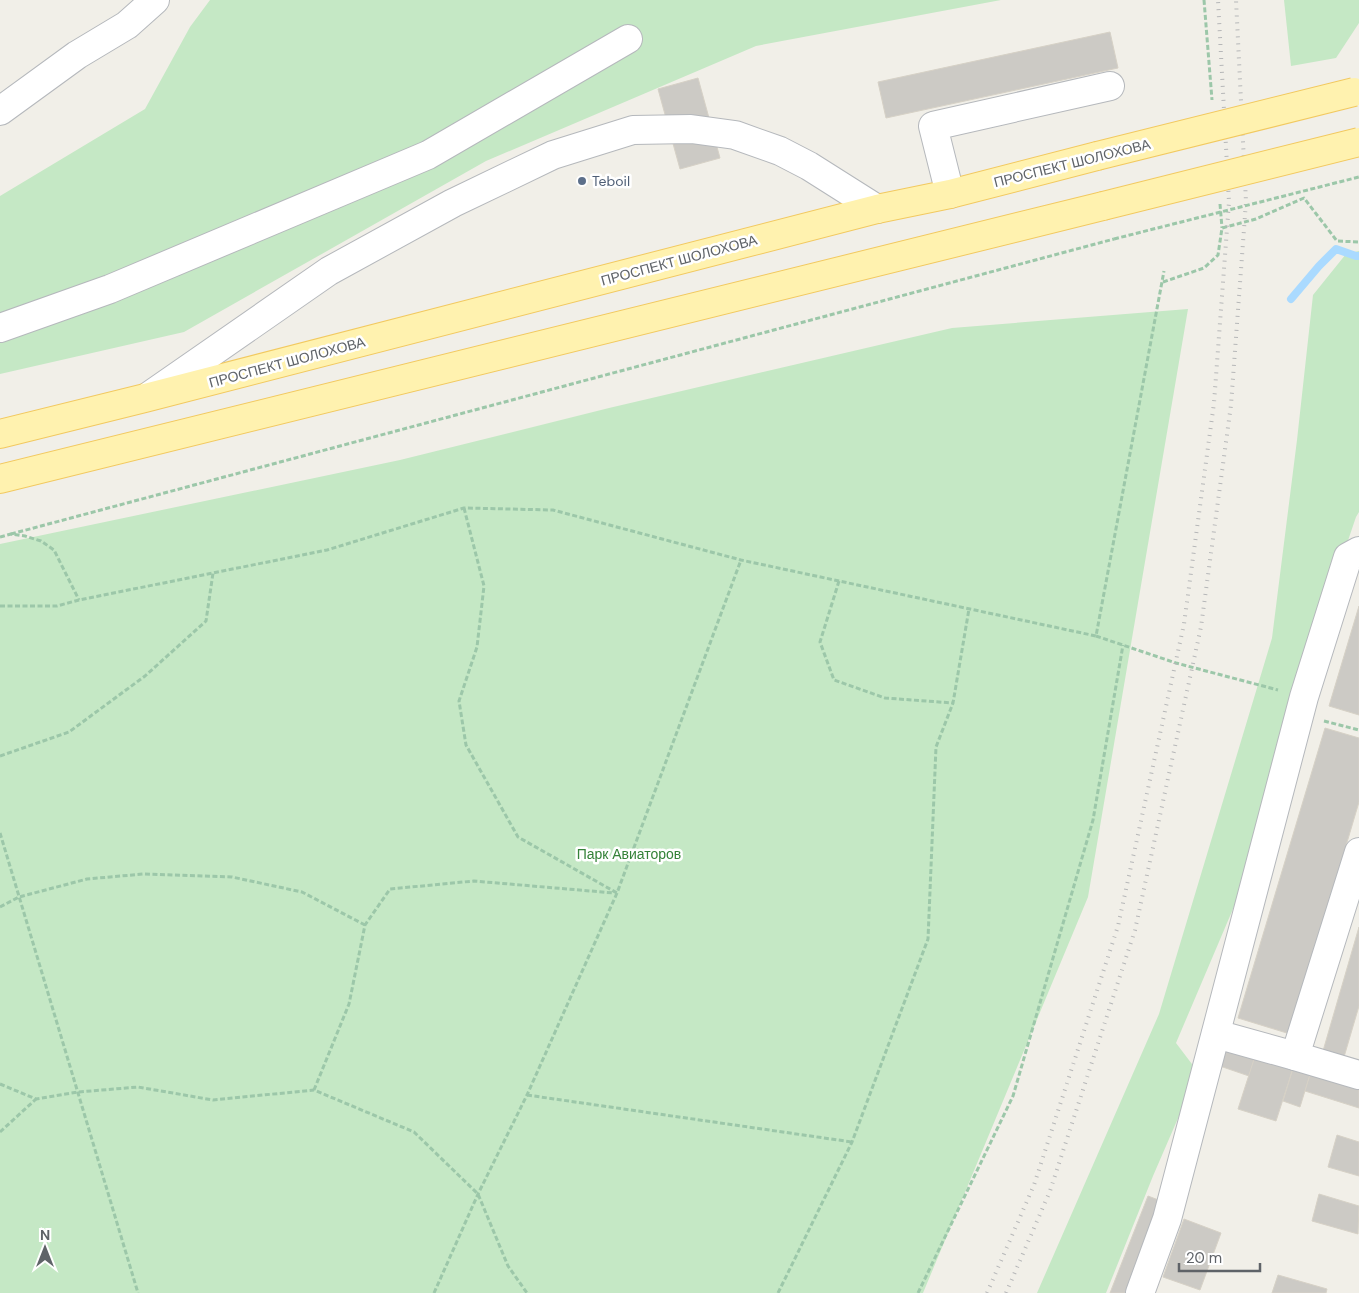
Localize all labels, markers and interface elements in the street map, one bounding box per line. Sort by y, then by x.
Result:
street label: ПРОСПЕКТ ШОЛОХОВА [992,135,1153,191]
place label: Teboil [592,172,630,190]
marker: Teboil [576,175,588,187]
street label: ПРОСПЕКТ ШОЛОХОВА [599,230,760,290]
street label: ПРОСПЕКТ ШОЛОХОВА [207,332,368,392]
park label: Парк Авиаторов [577,845,681,863]
north arrow [20,1223,70,1273]
text: N [40,1226,50,1244]
scale bar [1179,1240,1260,1272]
text: 20 m [1186,1248,1222,1268]

